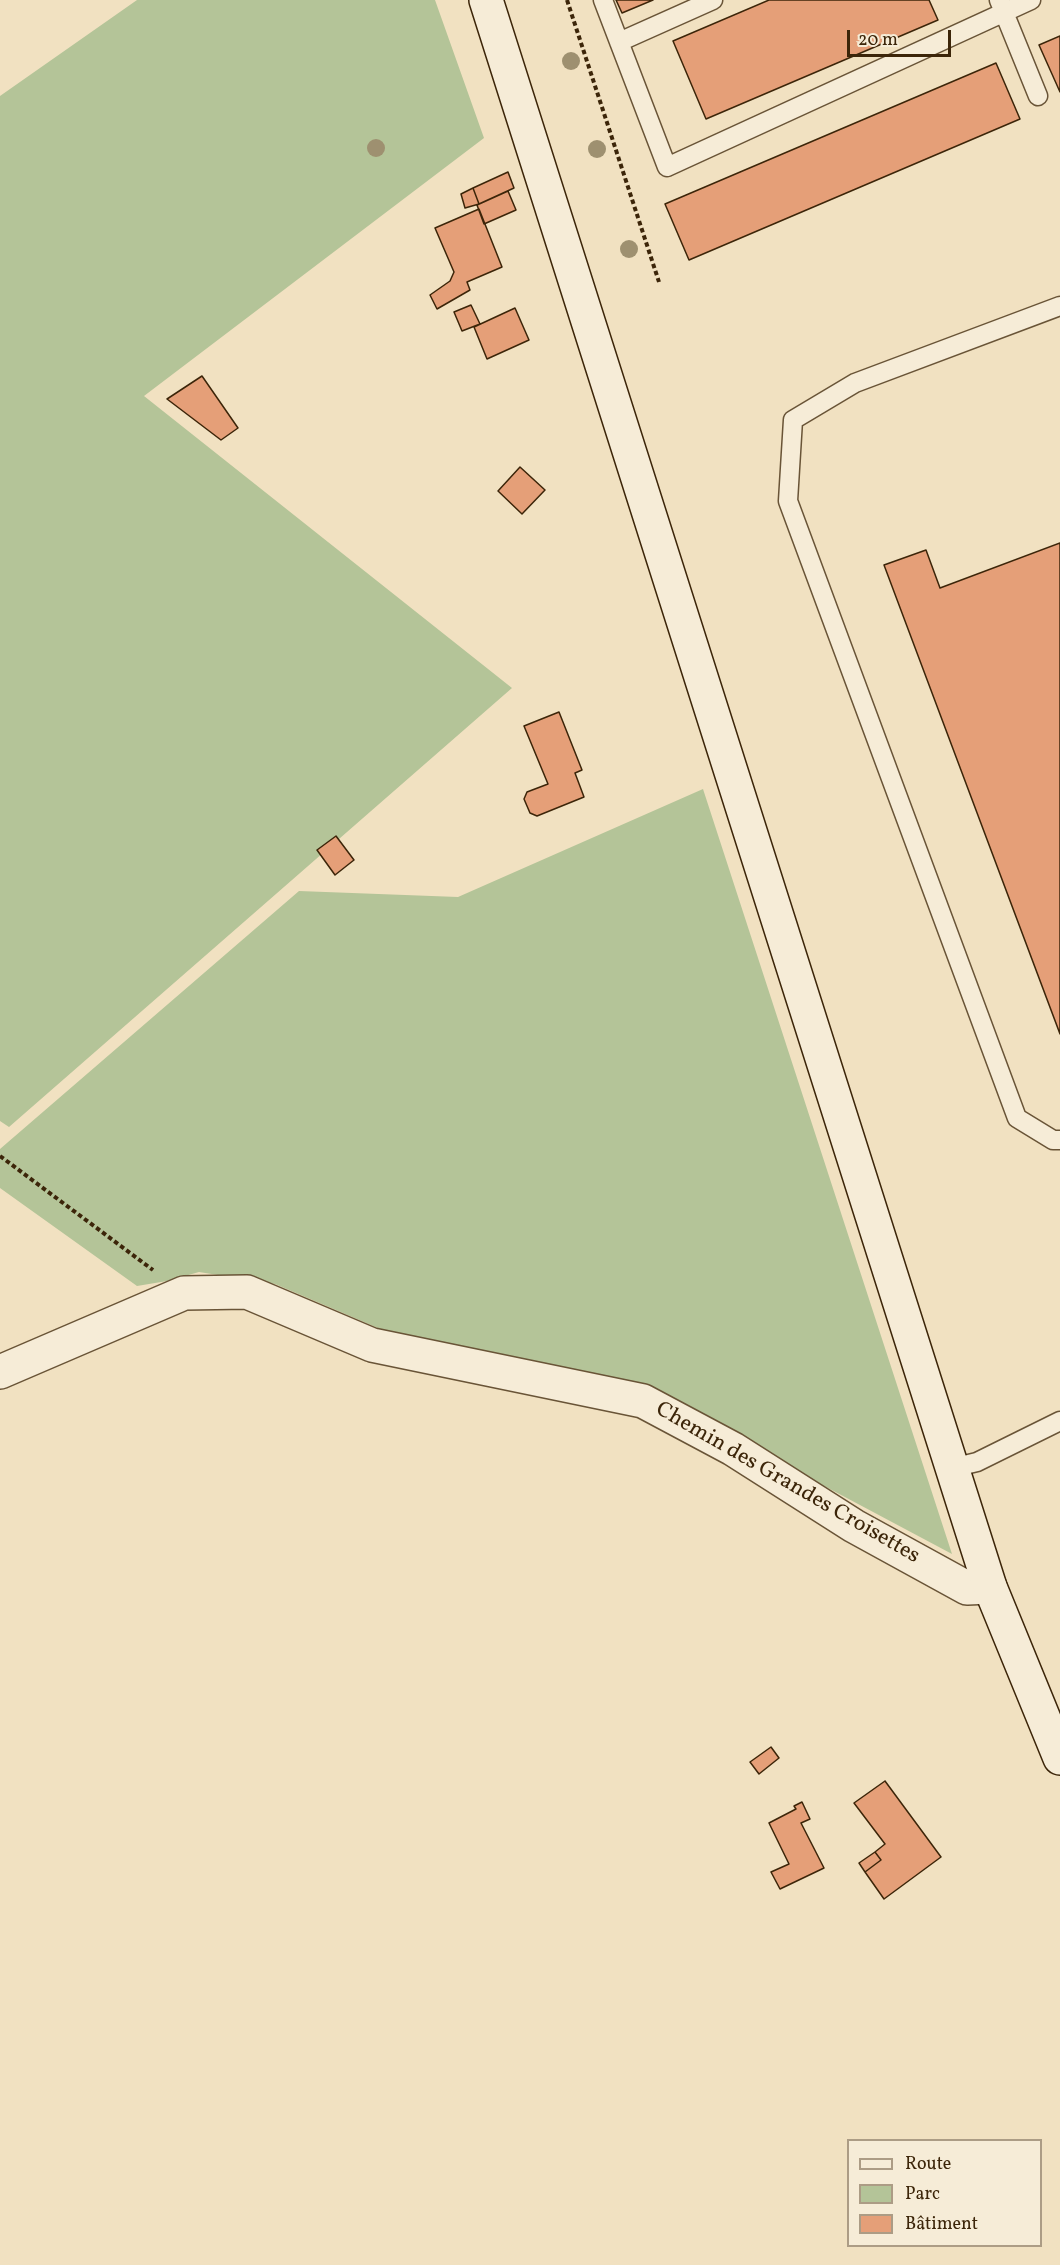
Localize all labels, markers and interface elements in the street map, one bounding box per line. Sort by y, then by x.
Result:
scale bar [850,18,954,56]
text: 20 m [858,28,898,53]
street label: Chemin des Grandes Croisettes [650,1397,924,1571]
legend [847,2139,1042,2247]
text: Route [905,2152,951,2177]
text: Parc [905,2182,940,2207]
text: Bâtiment [905,2212,978,2237]

